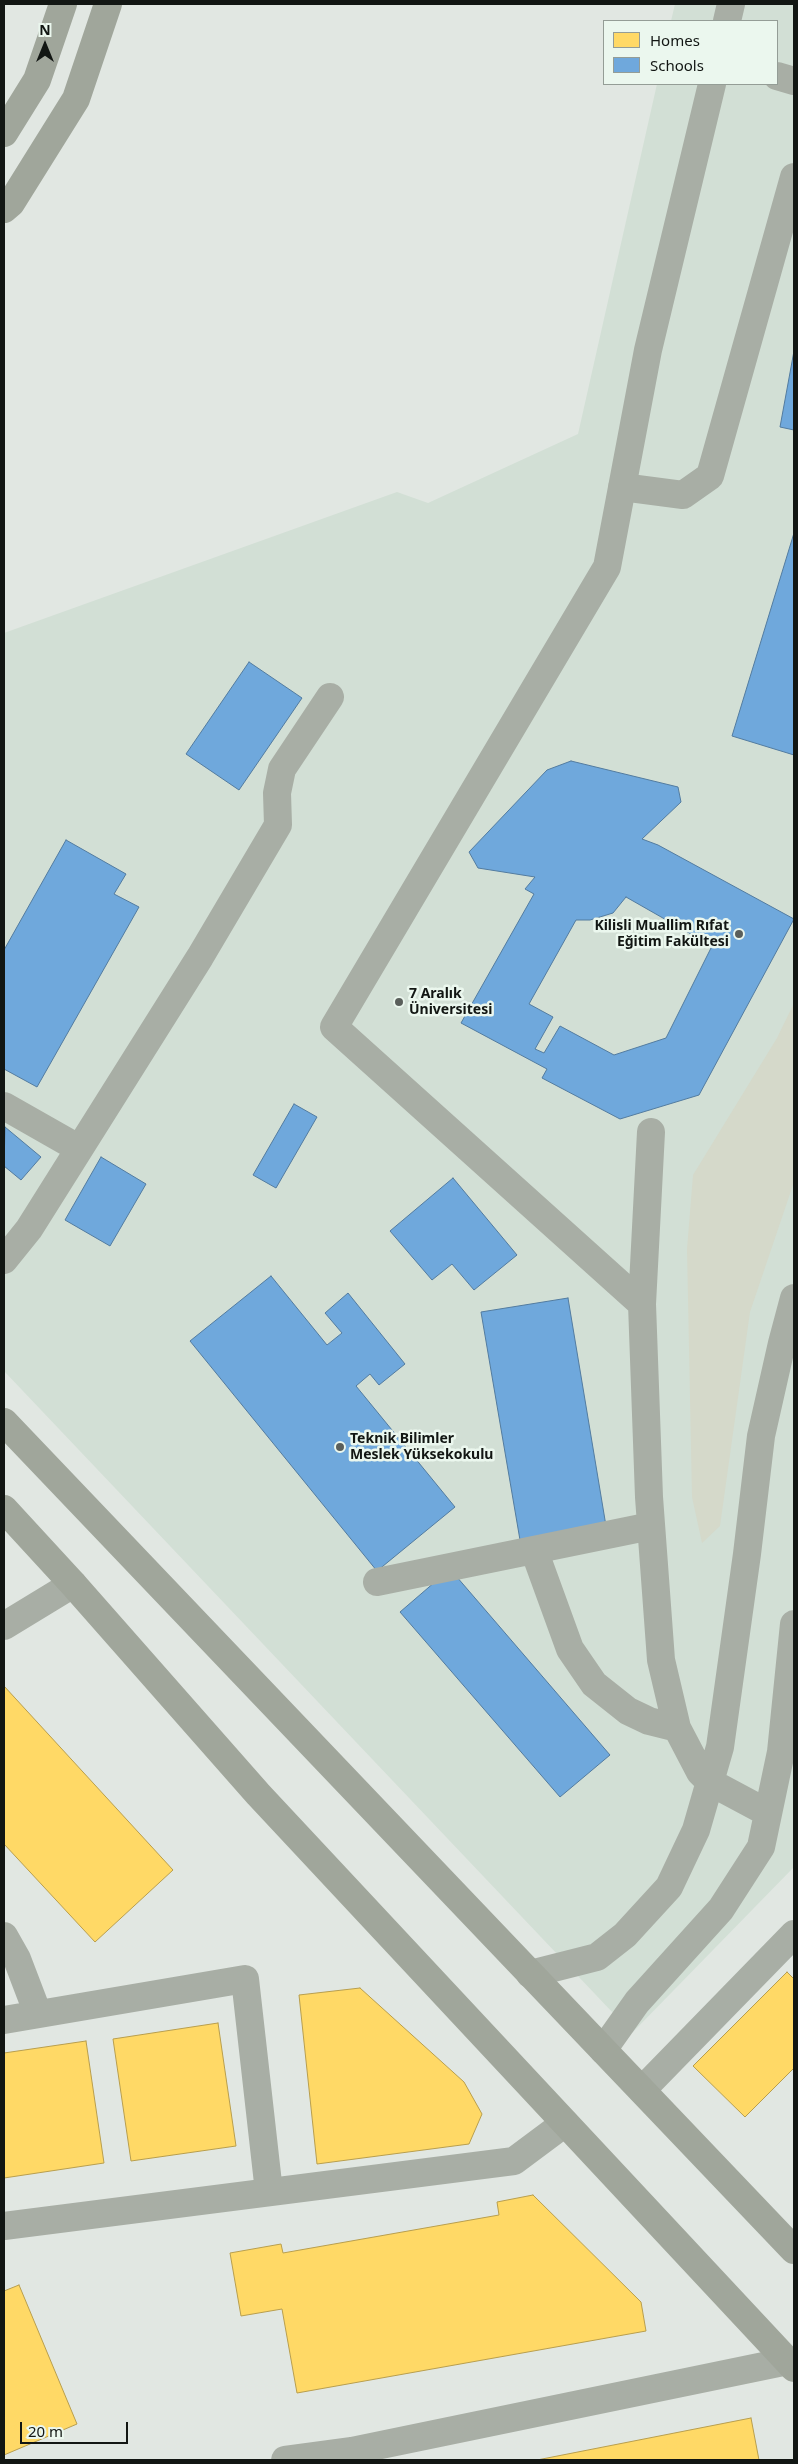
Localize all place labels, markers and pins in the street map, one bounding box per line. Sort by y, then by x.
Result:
place label: Kilisli Muallim Rıfat Eğitim Fakültesi [594,918,729,950]
marker: Kilisli Muallim Rıfat Eğitim Fakültesi [733,928,745,940]
place label: 7 Aralık Üniversitesi [409,986,492,1019]
marker: 7 Aralık Üniversitesi [393,996,405,1008]
place label: Teknik Bilimler Meslek Yüksekokulu [350,1431,493,1464]
marker: Teknik Bilimler Meslek Yüksekokulu [334,1441,346,1453]

